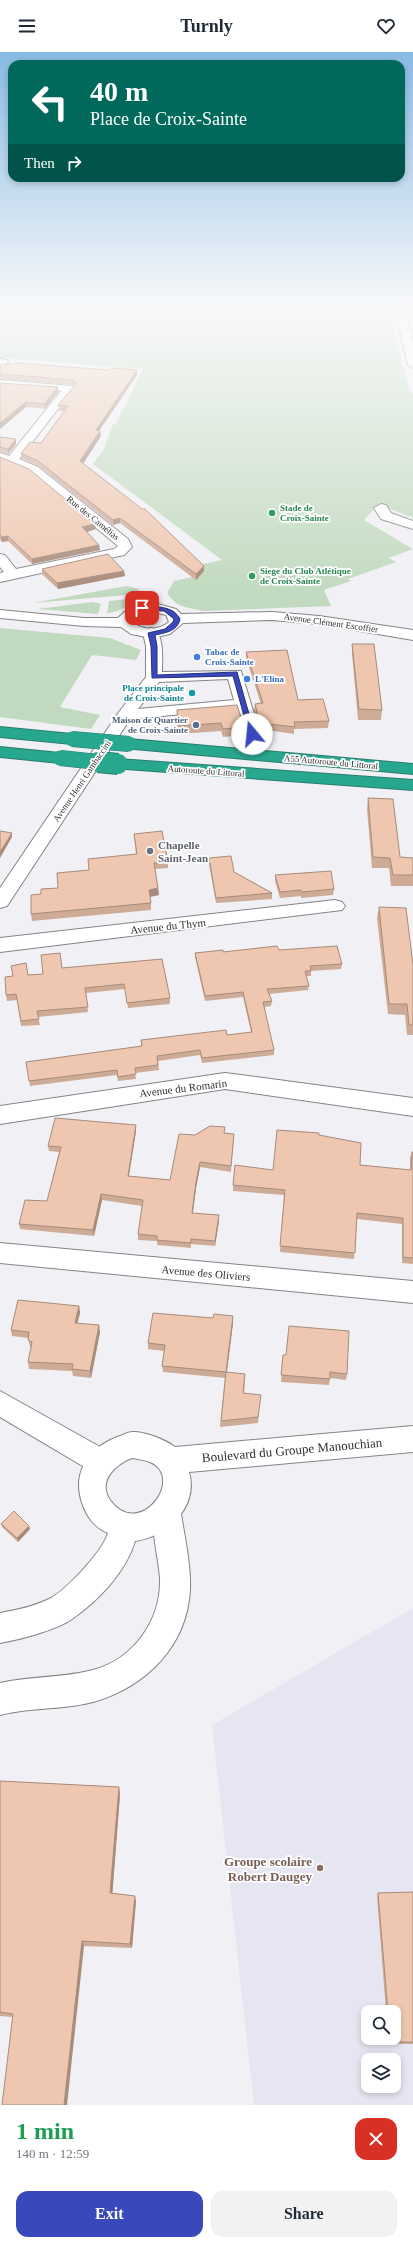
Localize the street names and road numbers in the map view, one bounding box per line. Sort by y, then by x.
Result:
street label: Rue des Camélias [65,494,122,542]
street label: Avenue Clément Escoffier [283,611,379,635]
street label: Avenue Henri Gambaccini [51,738,113,824]
street label: A55 Autoroute du Littoral [284,753,379,771]
street label: Autoroute du Littoral [167,763,245,779]
street label: Avenue du Thym [130,916,207,936]
street label: Avenue du Romarin [138,1077,228,1099]
street label: Avenue des Oliviers [161,1263,251,1283]
street label: Boulevard du Groupe Manouchian [201,1435,383,1465]

